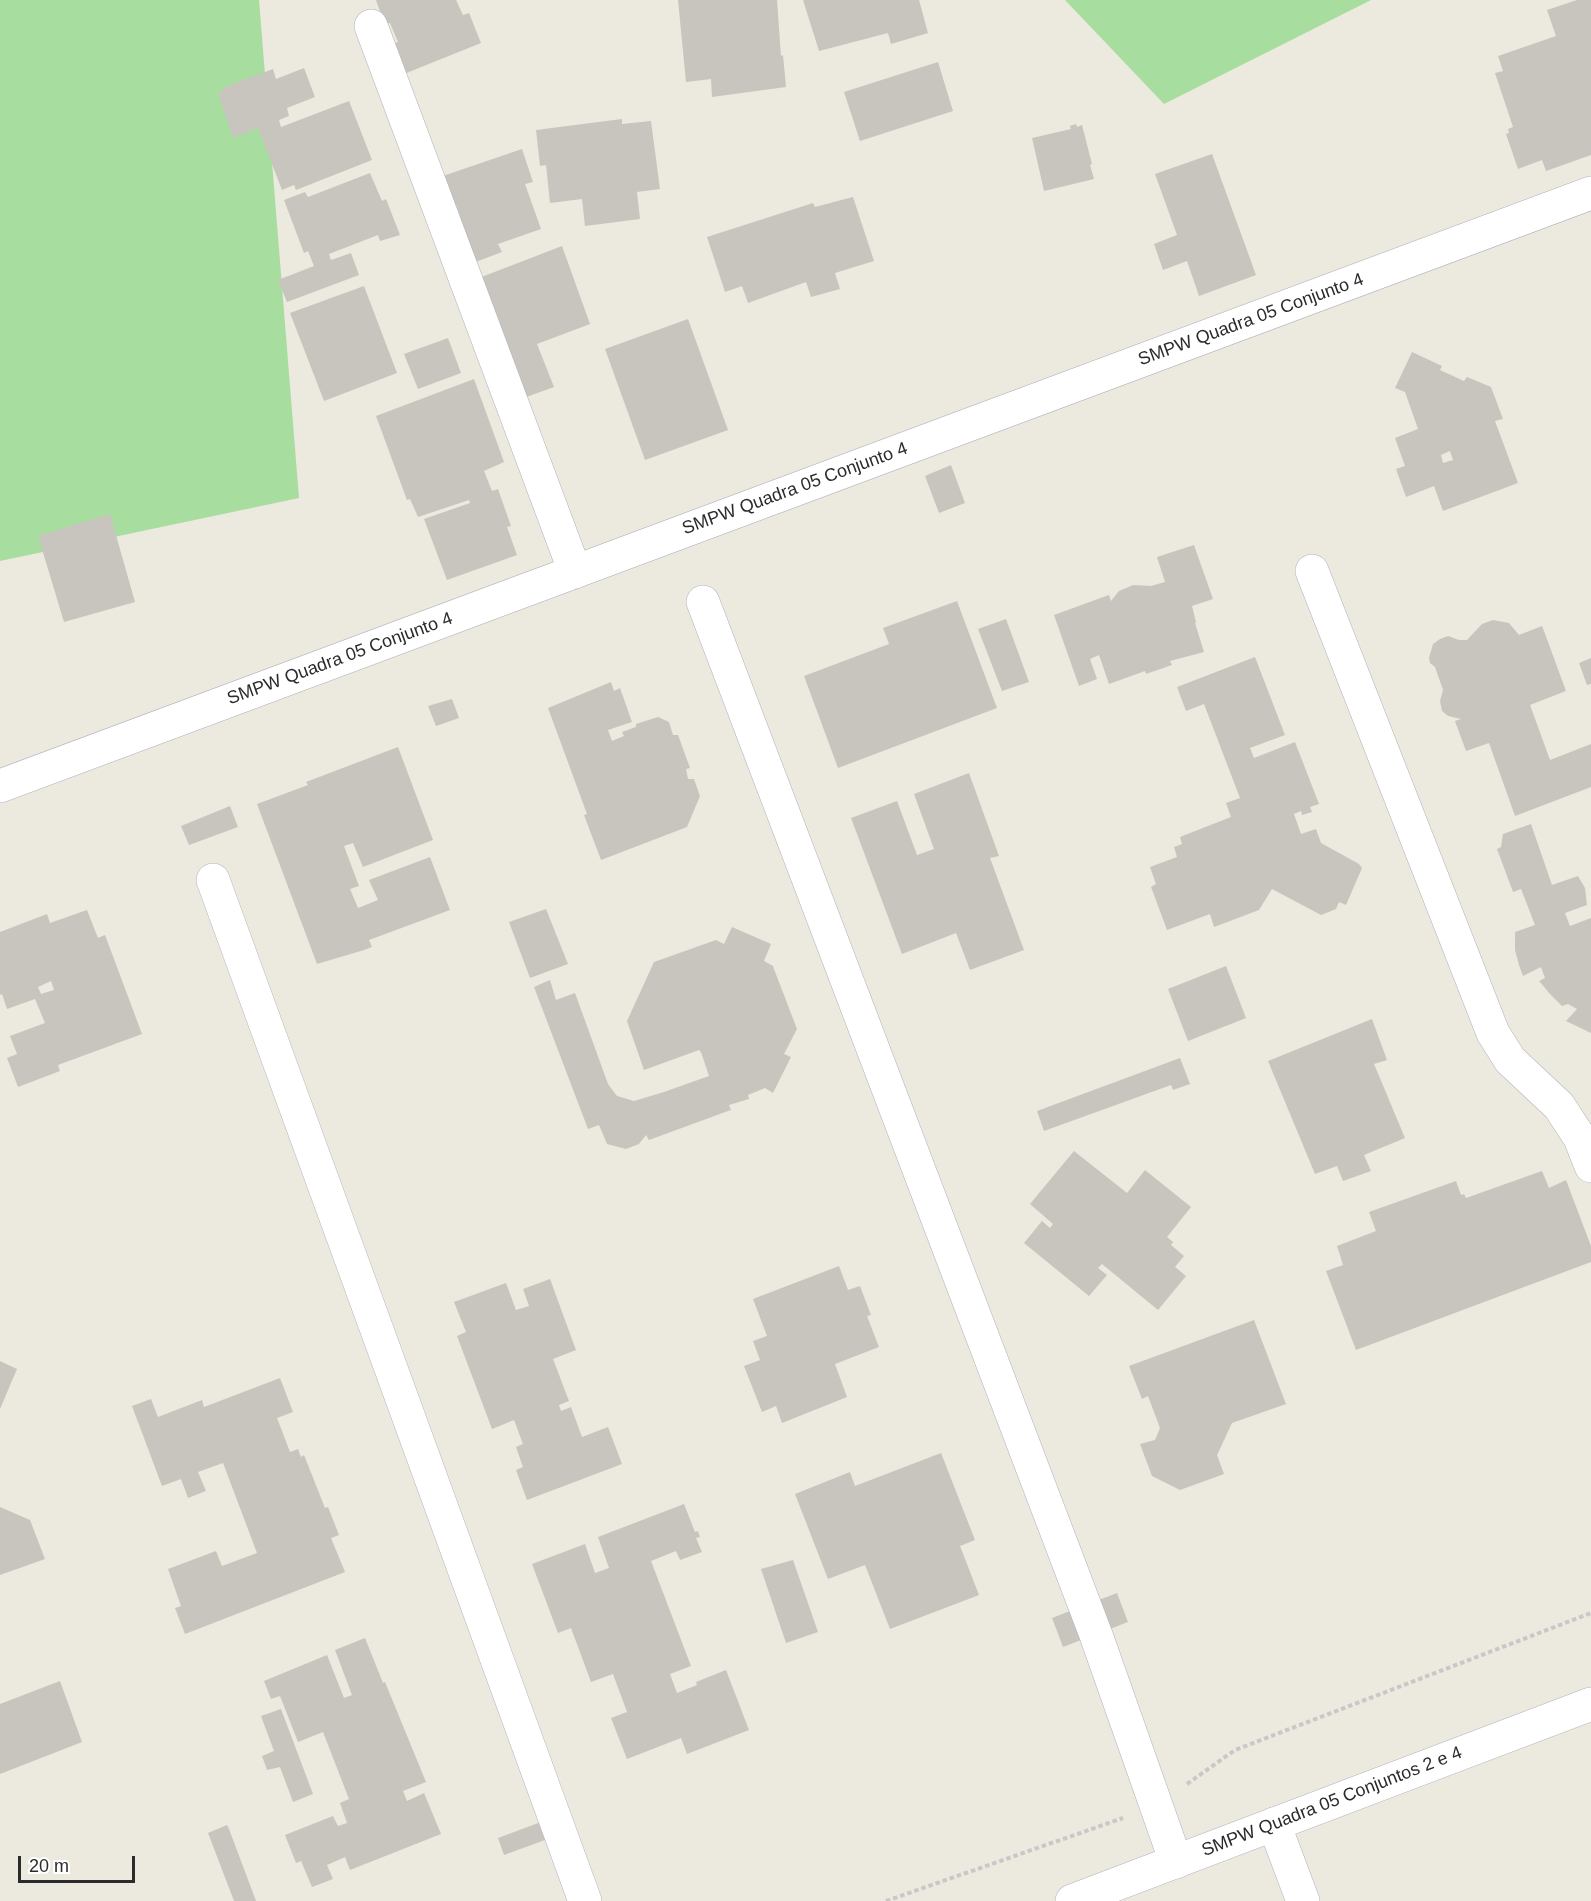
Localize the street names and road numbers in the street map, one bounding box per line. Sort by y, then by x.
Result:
street label: SMPW Quadra 05 Conjunto 4 [1135,269,1367,371]
street label: SMPW Quadra 05 Conjunto 4 [679,438,911,540]
street label: SMPW Quadra 05 Conjunto 4 [224,608,456,710]
street label: SMPW Quadra 05 Conjuntos 2 e 4 [1199,1742,1465,1862]

